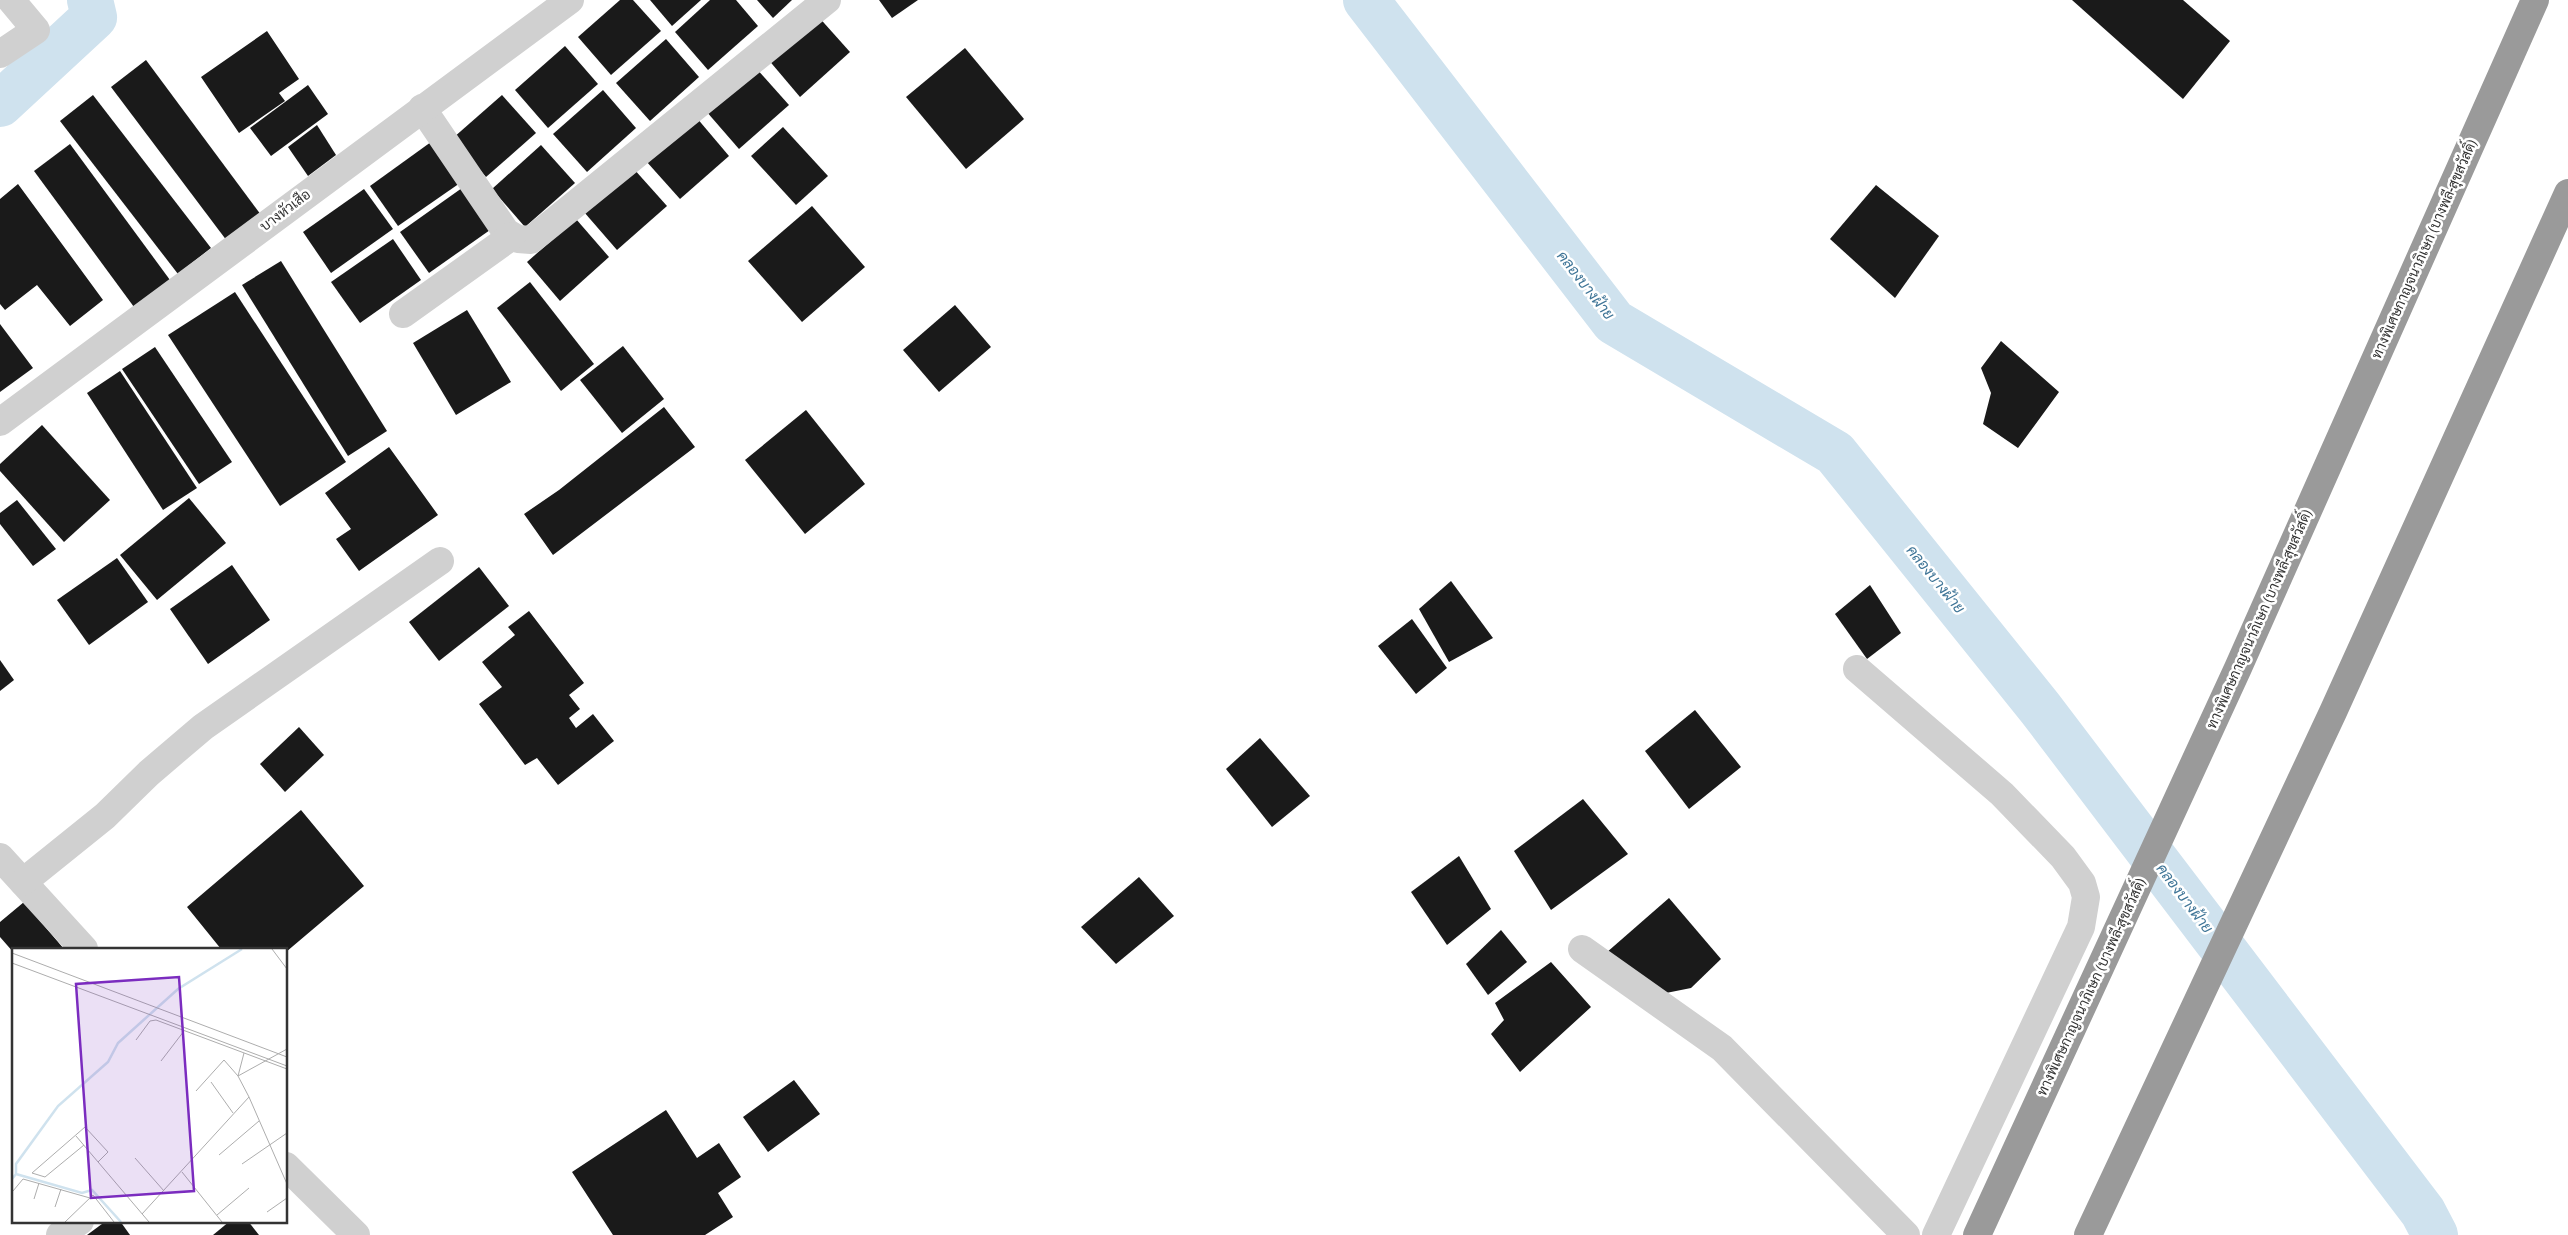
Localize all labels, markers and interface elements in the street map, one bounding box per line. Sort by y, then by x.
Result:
street label: ทางพิเศษกาญจนาภิเษก (บางพลี-สุขสวัสดิ์) [2364,135,2482,362]
street label: บางหัวเสือ [256,185,314,235]
water label: คลองบางฝ้าย [1552,246,1620,324]
street label: ทางพิเศษกาญจนาภิเษก (บางพลี-สุขสวัสดิ์) [2199,505,2317,732]
water label: คลองบางฝ้าย [1902,540,1970,618]
water label: คลองบางฝ้าย [2152,859,2218,938]
street label: ทางพิเศษกาญจนาภิเษก (บางพลี-สุขสวัสดิ์) [2029,874,2150,1099]
inset map [12,948,288,1222]

